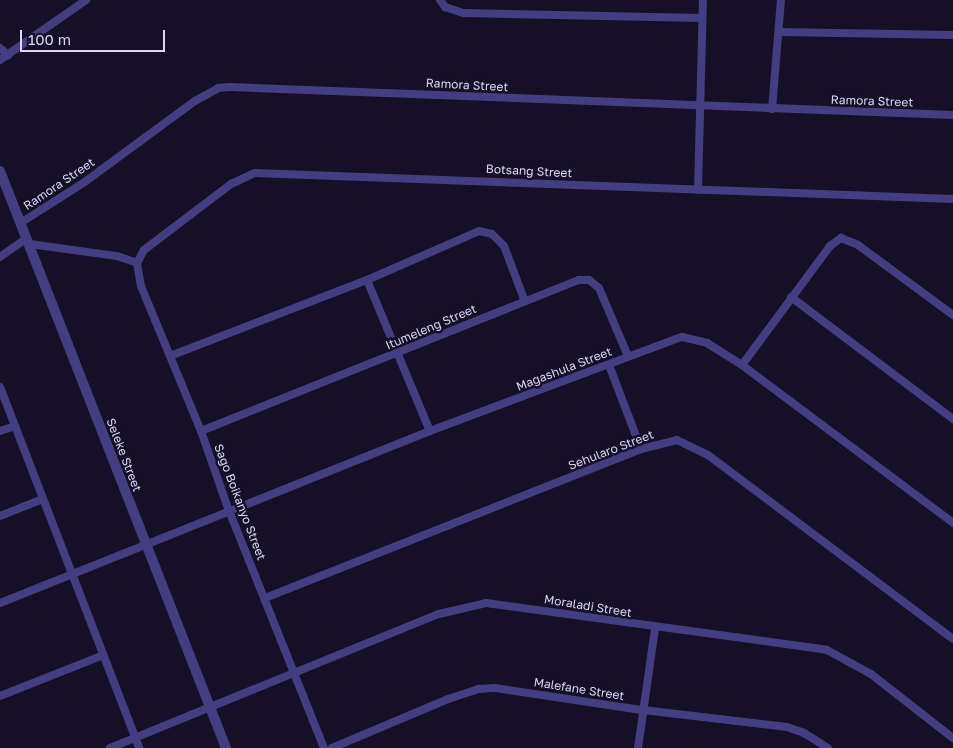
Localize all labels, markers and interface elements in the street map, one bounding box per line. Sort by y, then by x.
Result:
scale bar [22,20,168,52]
text: 100 m [28,30,71,48]
street label: Ramora Street [425,76,509,94]
street label: Ramora Street [831,92,913,110]
street label: Ramora Street [21,155,97,213]
street label: Botsang Street [485,162,573,180]
street label: Itumeleng Street [383,301,479,353]
street label: Magashula Street [514,344,614,394]
street label: Seleke Street [103,416,145,494]
street label: Sehularo Street [566,427,656,473]
street label: Sago Boikanyo Street [211,442,269,562]
street label: Moraladi Street [543,592,633,620]
street label: Malefane Street [533,675,625,703]

